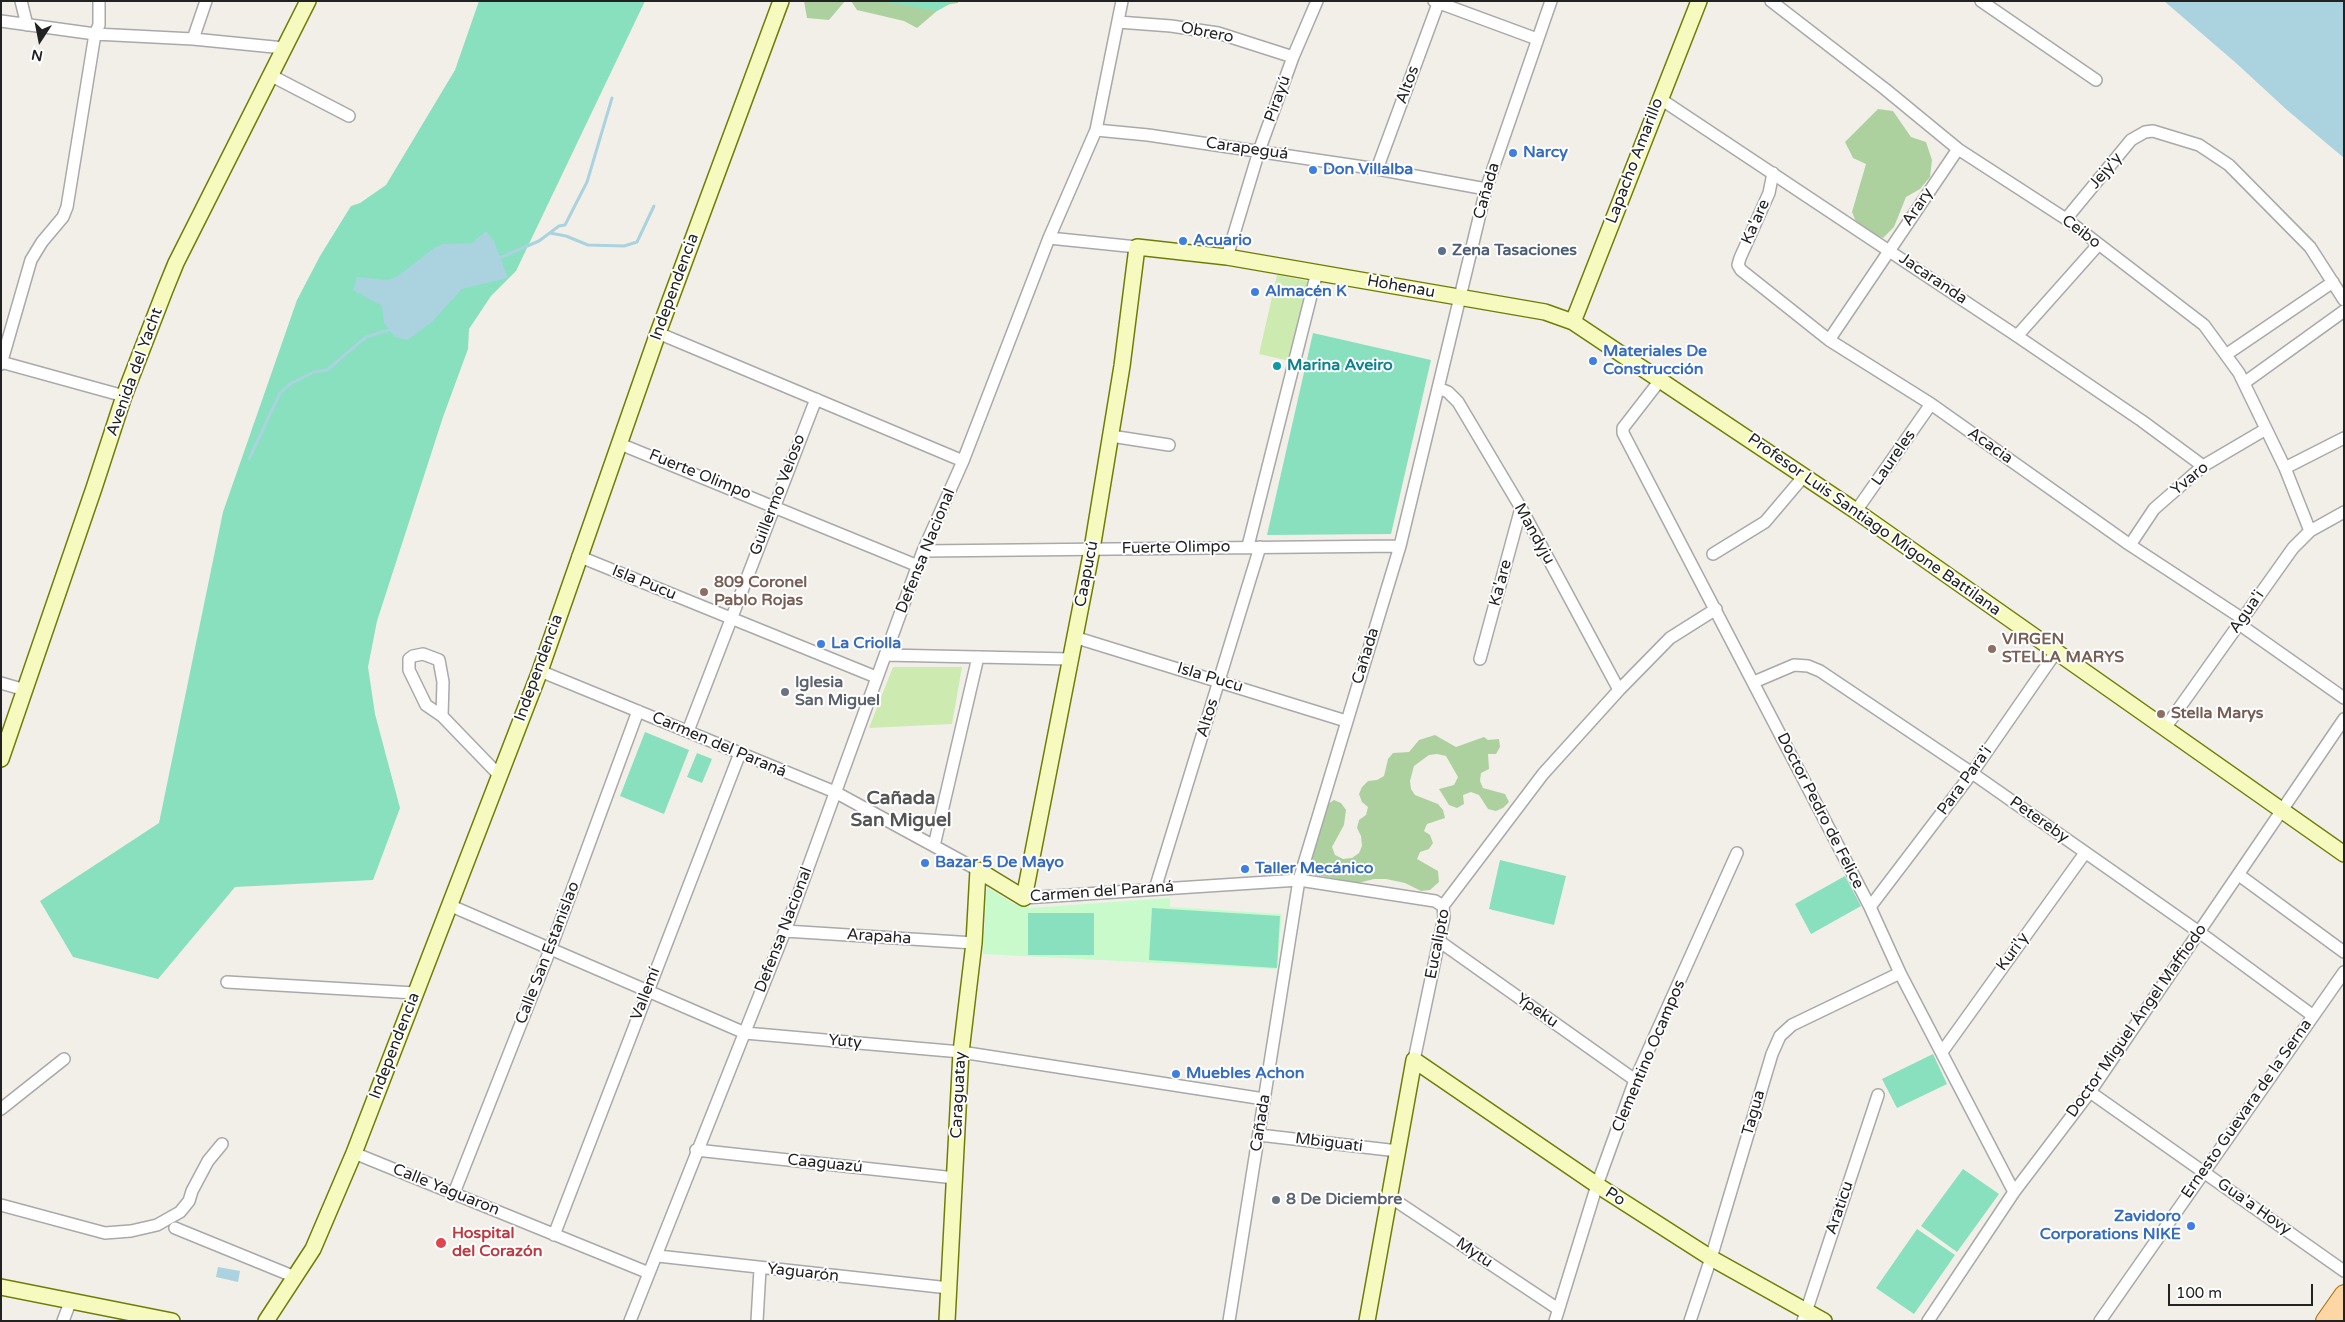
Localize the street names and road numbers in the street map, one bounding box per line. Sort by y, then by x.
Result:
street label: Obrero [1179,18,1235,48]
street label: Altos [1392,63,1424,107]
street label: Pirayú [1261,73,1295,125]
street label: Lapacho Amarillo [1602,96,1668,226]
street label: Carapeguá [1204,134,1290,164]
street label: Jejy'y [2085,149,2127,193]
street label: Cañada [1470,161,1504,221]
street label: Arary [1898,184,1938,230]
street label: Ka'are [1738,197,1774,247]
street label: Ceibo [2058,211,2104,253]
street label: Independencia [647,231,703,343]
street label: Jacaranda [1895,249,1971,309]
street label: Hohenau [1365,272,1437,302]
street label: Avenida del Yacht [103,305,167,439]
street label: Acacia [1964,424,2016,468]
street label: Laureles [1868,426,1920,490]
street label: Profesor Luis Santiago Migone Battilana [1744,430,2004,620]
street label: Guillermo Veloso [746,432,810,558]
street label: Fuerte Olimpo [646,446,754,504]
street label: Yvaro [2167,458,2213,500]
street label: Defensa Nacional [892,486,960,616]
street label: Mandyju [1509,500,1559,568]
street label: Fuerte Olimpo [1122,537,1230,559]
street label: Caapucú [1071,539,1103,609]
street label: Ka'are [1486,558,1516,608]
street label: Isla Pucu [609,561,679,605]
street label: Agua'i [2225,587,2269,637]
street label: Independencia [511,612,567,724]
street label: Cañada [1348,625,1384,687]
street label: Isla Pucu [1175,659,1245,697]
street label: Altos [1193,696,1223,740]
street label: Carmen del Paraná [649,708,789,782]
street label: Doctor Pedro de Felice [1772,730,1868,892]
street label: Para Para'i [1934,743,1996,819]
street label: Petereby [2006,793,2072,847]
street label: Defensa Nacional [751,865,817,995]
street label: Carmen del Paraná [1029,877,1175,907]
street label: Calle San Estanislao [512,879,584,1027]
street label: Eucalipto [1422,907,1454,981]
street label: Doctor Miguel Ángel Maffiodo [2063,921,2211,1121]
street label: Arapaha [846,925,912,949]
street label: Kuri'y [1993,929,2033,975]
street label: Vallemí [627,965,665,1023]
street label: Clementino Ocampos [1608,977,1690,1135]
street label: Independencia [366,990,424,1102]
street label: Ypeku [1512,990,1562,1032]
street label: Ernesto Guevara de la Serna [2178,1016,2316,1202]
street label: Yuty [827,1031,863,1053]
street label: Caraguatay [947,1051,971,1139]
street label: Tagua [1738,1088,1770,1138]
street label: Cañada [1247,1093,1275,1153]
street label: Mbiguati [1294,1129,1364,1157]
street label: Caaguazú [786,1150,864,1178]
street label: Calle Yaguaron [390,1160,502,1220]
street label: Gua'a Hovy [2213,1174,2295,1240]
street label: Araticu [1822,1179,1858,1237]
street label: Po [1601,1183,1629,1211]
street label: Mytu [1452,1234,1496,1272]
street label: Yaguarón [766,1260,840,1286]

